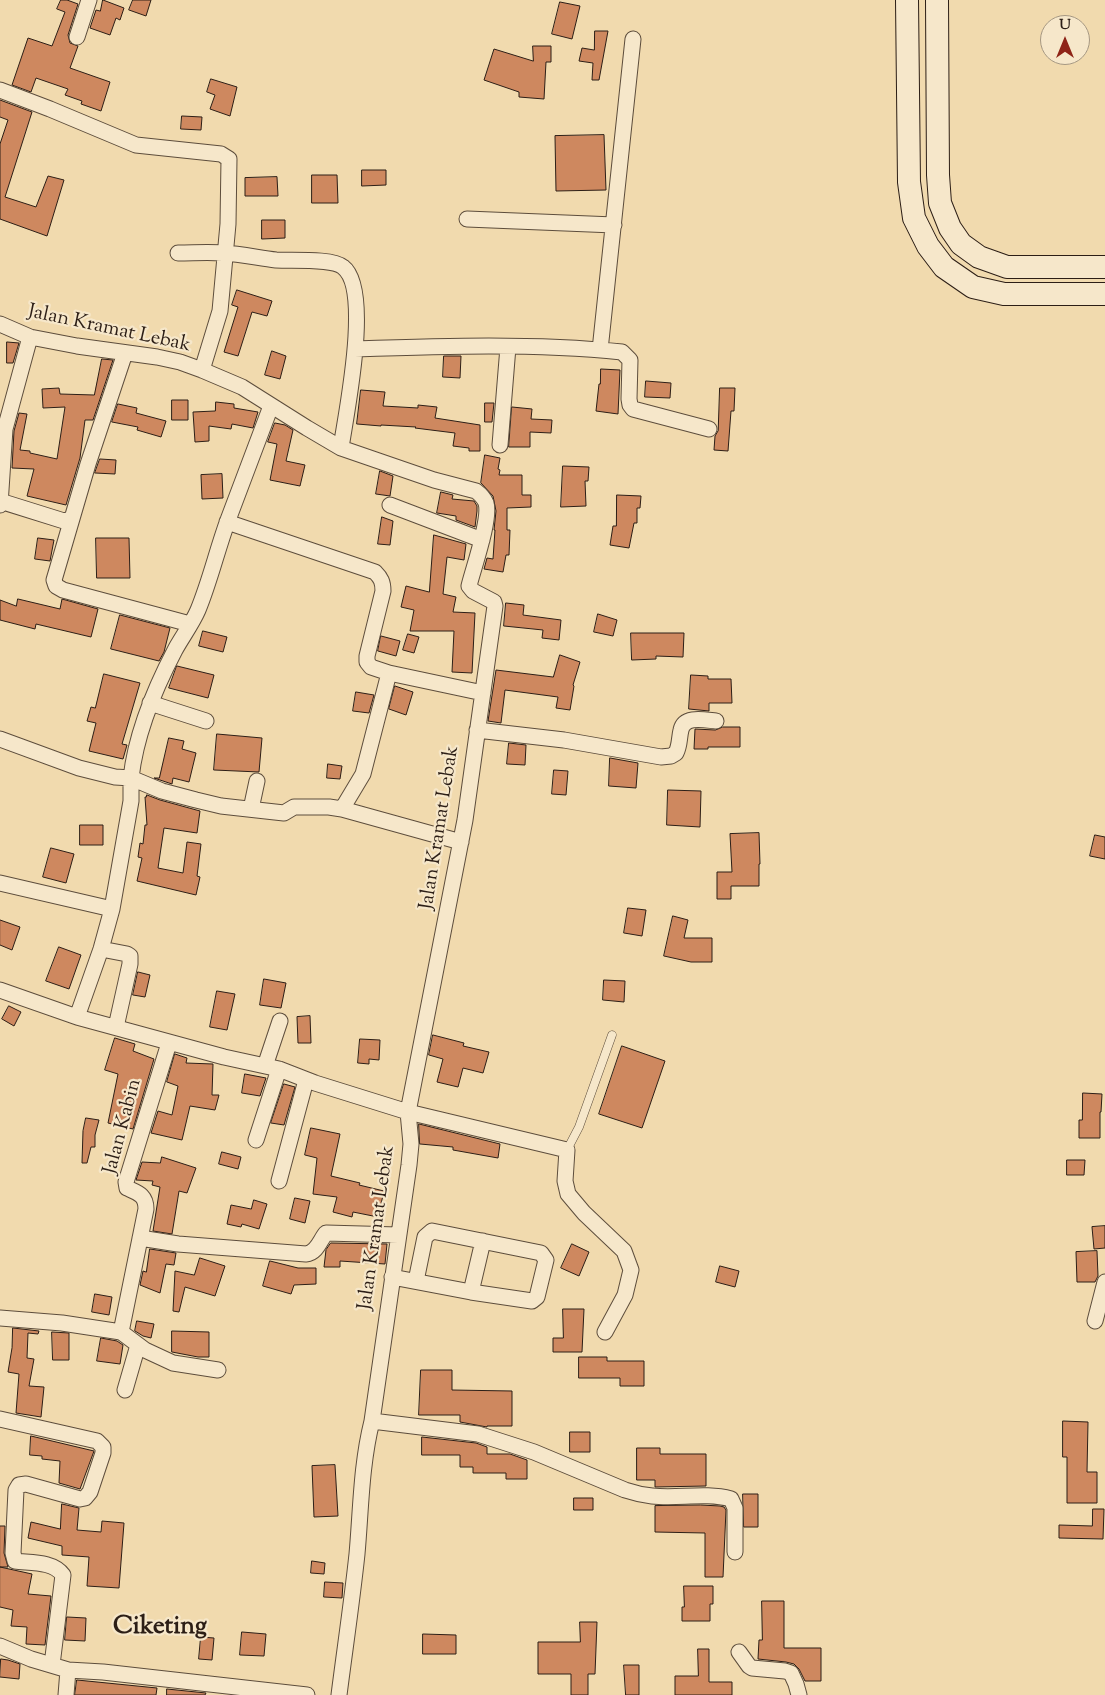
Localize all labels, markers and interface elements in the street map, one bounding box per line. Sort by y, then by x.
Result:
north arrow [1040,15,1090,65]
text: U [1059,16,1071,36]
street label: Jalan Kramat Lebak [26,301,192,359]
street label: Jalan Kramat Lebak [416,744,466,912]
street label: Jalan Kabin [100,1077,148,1177]
street label: Jalan Kramat Lebak [355,1144,401,1312]
district label: Ciketing [113,1614,207,1644]

